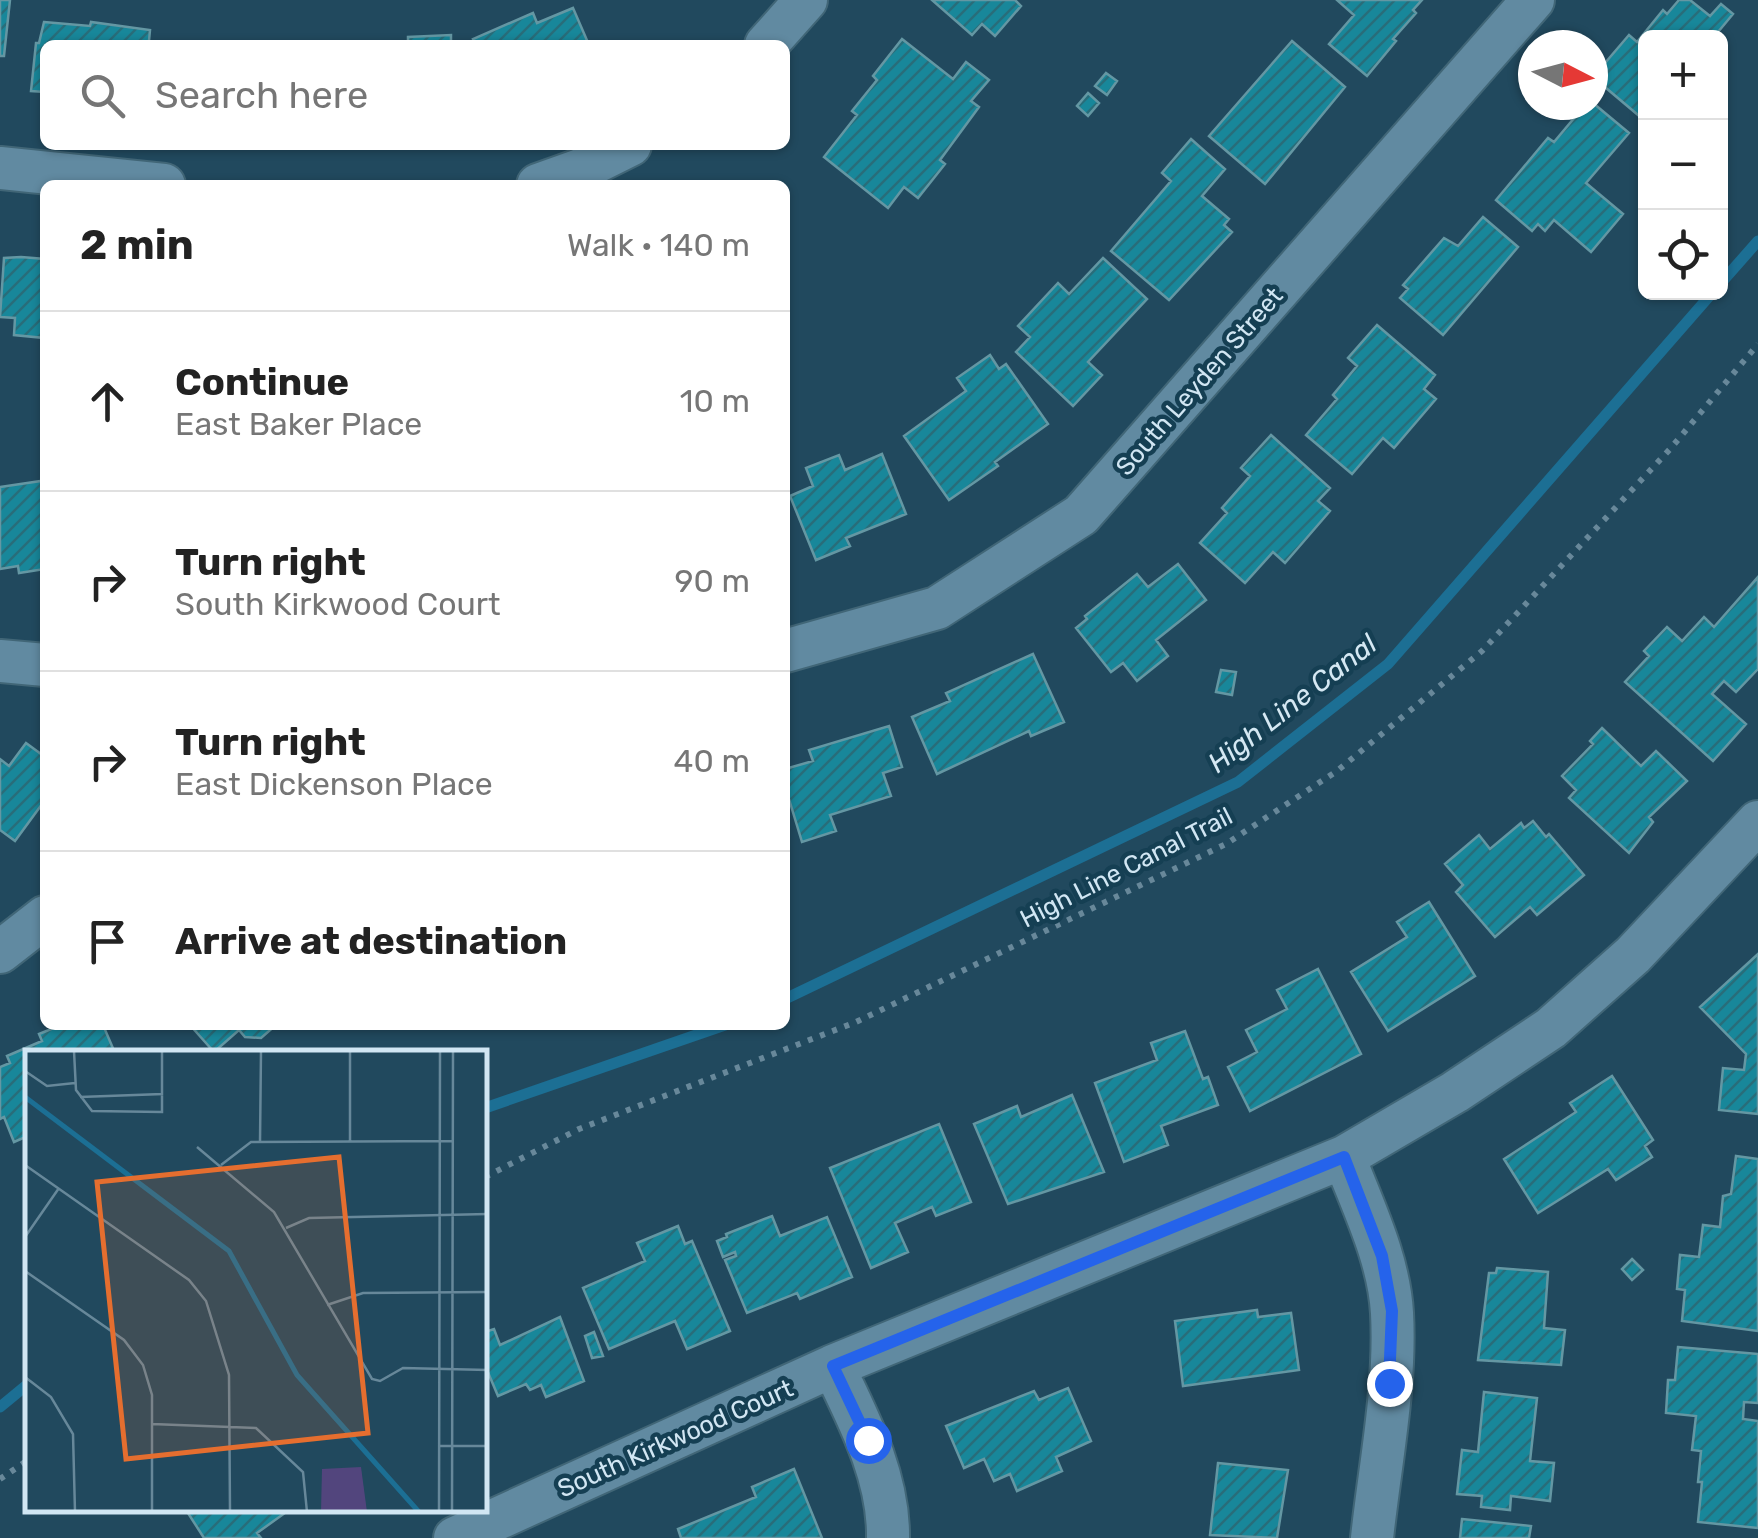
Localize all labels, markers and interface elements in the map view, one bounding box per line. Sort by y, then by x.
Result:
north arrow [1518,30,1608,120]
map controls [1638,30,1728,300]
button: + [1638,30,1728,120]
search box [40,40,790,150]
icon: search [75,68,130,123]
text: Search here [155,72,368,118]
button: − [1638,120,1728,210]
button: locate [1638,210,1728,300]
text: 2 min [80,220,194,270]
text: Walk · 140 m [567,226,750,264]
street label: South Leyden Street [1110,281,1289,481]
text: Continue [175,359,349,405]
icon: ahead [80,374,135,429]
text: 10 m [680,382,750,420]
text: East Baker Place [175,405,422,443]
text: Turn right [175,539,366,585]
icon: right [80,554,135,609]
text: 90 m [674,562,750,600]
text: South Kirkwood Court [175,585,500,623]
water label: High Line Canal [1201,627,1384,779]
text: Turn right [175,719,366,765]
icon: right [80,734,135,789]
text: 40 m [674,742,750,780]
text: East Dickenson Place [175,765,493,803]
street label: High Line Canal Trail [1015,801,1237,934]
icon: arrive [80,914,135,969]
text: Arrive at destination [175,918,567,964]
inset map [25,1050,488,1513]
route end [1367,1361,1413,1407]
street label: South Kirkwood Court [553,1373,797,1503]
route start [846,1418,892,1464]

